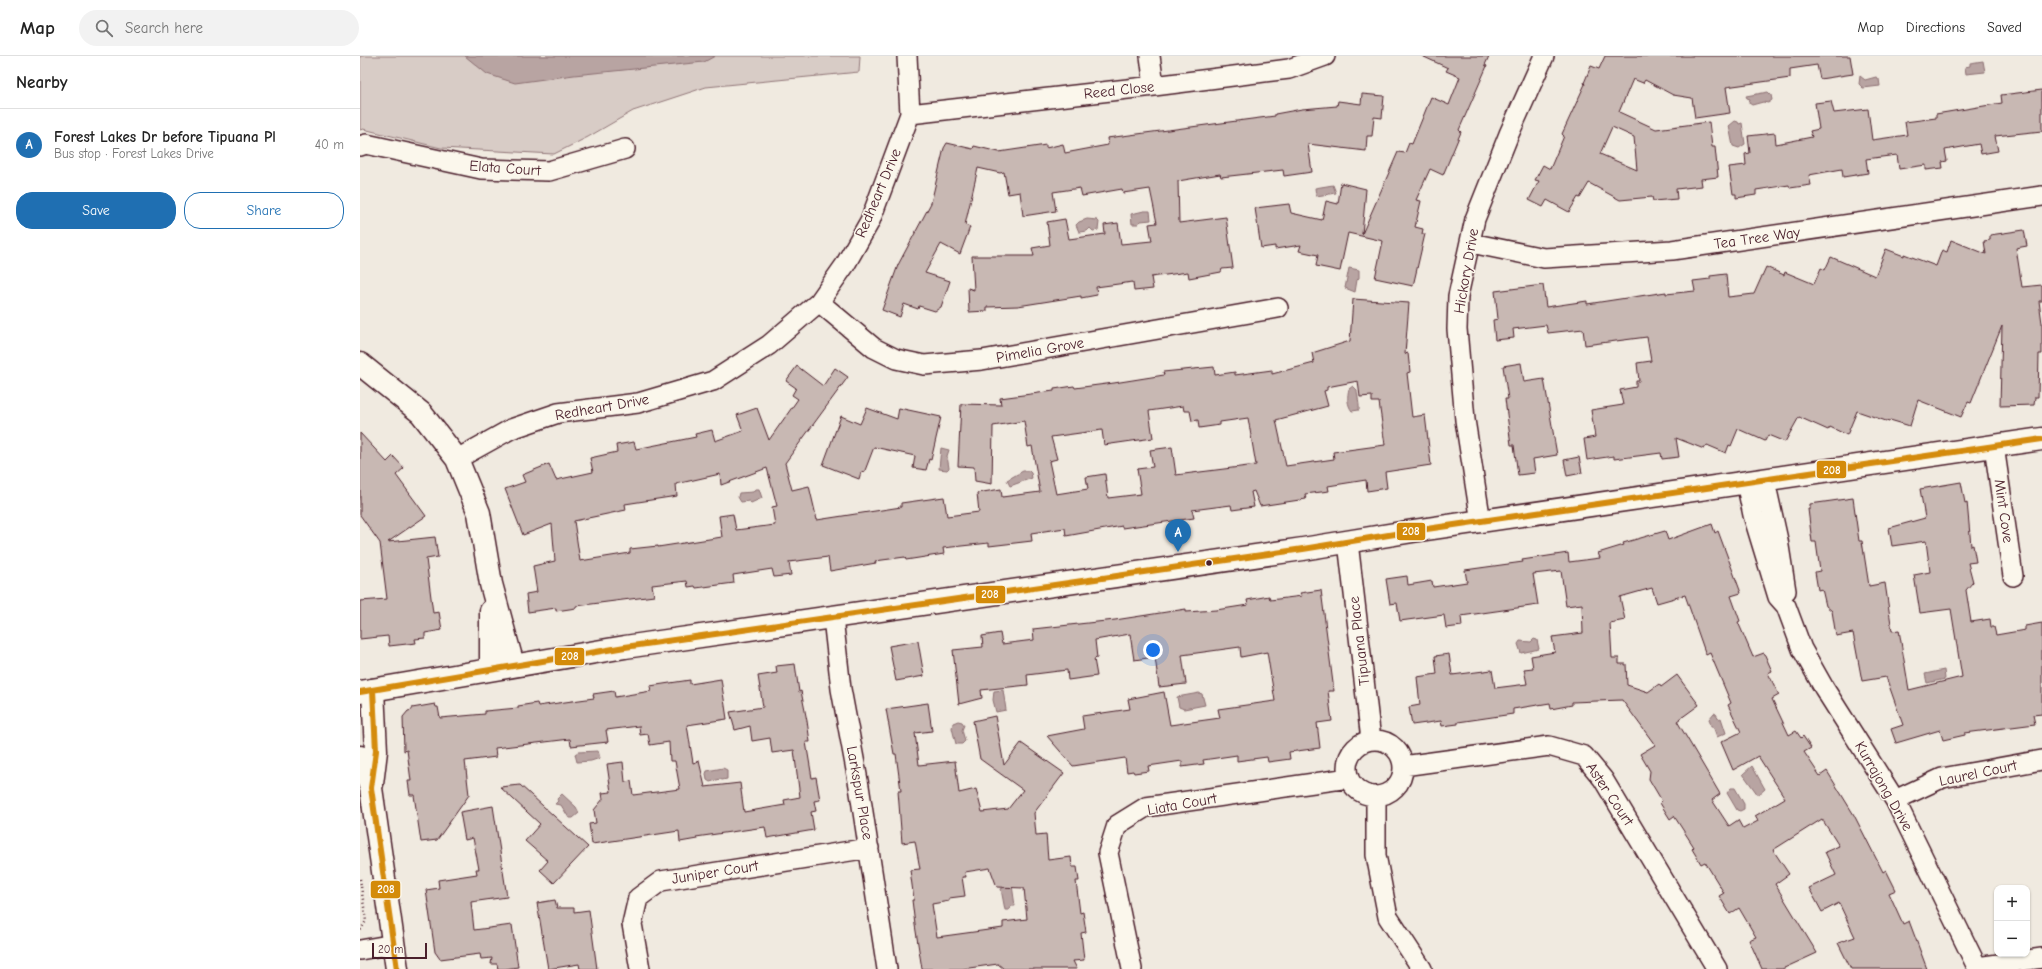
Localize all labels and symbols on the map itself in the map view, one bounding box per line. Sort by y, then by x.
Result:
street label: Reed Close [1083,77,1156,103]
street label: Redheart Drive [851,145,905,240]
street label: Elata Court [469,157,542,180]
street label: Tea Tree Way [1713,223,1802,253]
street label: Hickory Drive [1450,226,1482,315]
street label: Pimelia Grove [995,333,1086,367]
street label: Redheart Drive [554,390,651,424]
line badge: 208 [1816,460,1847,479]
text: 208 [1823,464,1841,477]
street label: Mint Cove [1991,478,2017,544]
pin: A [1165,519,1191,552]
line badge: 208 [1396,522,1426,541]
text: 208 [1402,525,1420,538]
unlabelled marker [1204,558,1214,568]
line badge: 208 [975,585,1006,604]
text: 208 [981,588,999,601]
street label: Tipuana Place [1345,595,1373,687]
your location [1143,640,1163,660]
line badge: 208 [554,647,585,666]
text: 208 [561,650,579,663]
street label: Kurrajong Drive [1851,738,1917,834]
street label: Larkspur Place [843,745,877,842]
street label: Laurel Court [1937,756,2019,790]
street label: Aster Court [1582,759,1638,830]
street label: Liata Court [1146,789,1219,819]
street label: Juniper Court [670,856,760,888]
line badge: 208 [370,880,401,899]
text: 208 [377,883,395,896]
scale bar [372,941,427,960]

